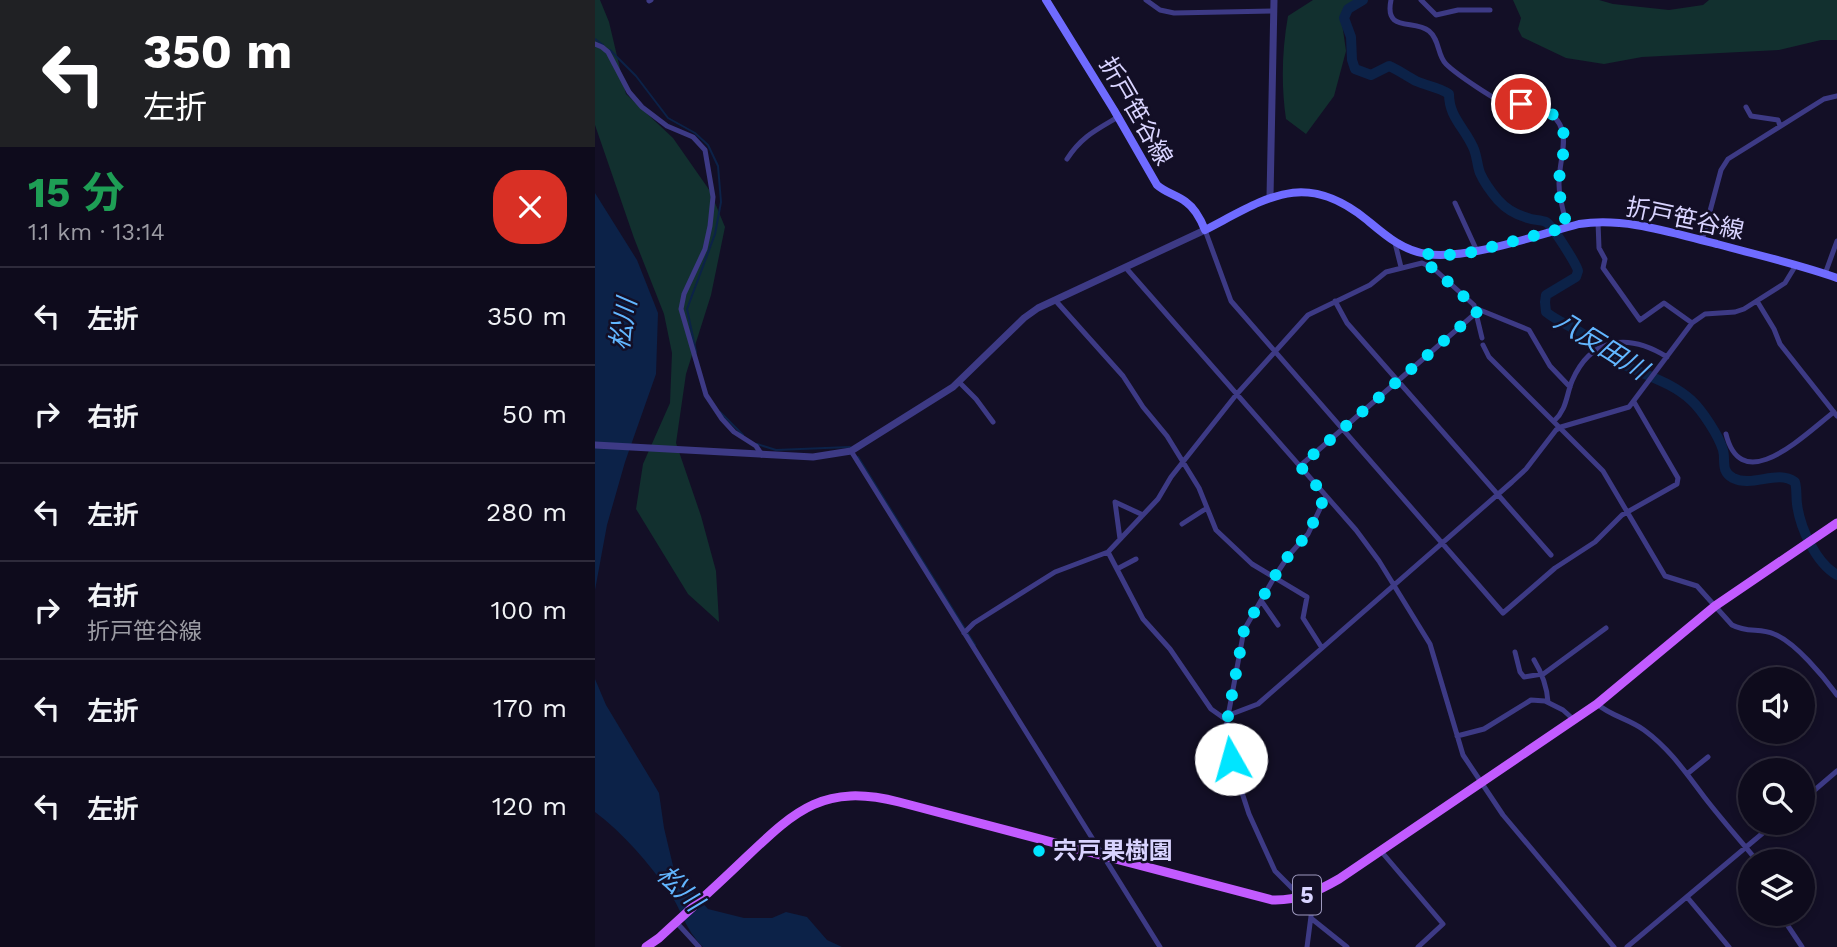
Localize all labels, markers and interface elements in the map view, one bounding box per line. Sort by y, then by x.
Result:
text: 350 m [143,22,292,80]
icon: left [28,28,119,119]
street label: 折戸笹谷線 [1094,52,1178,170]
pin [1491,74,1551,134]
icon: arrive [1502,85,1540,123]
text: 左折 [143,88,207,126]
text: 15 分 [28,168,125,217]
button: close [493,170,567,244]
street label: 折戸笹谷線 [1623,193,1747,245]
text: 1.1 km · 13:14 [28,219,165,246]
water label: 松川 [604,293,642,352]
icon: left [28,297,66,335]
text: 350 m [487,301,567,331]
text: 左折 [87,304,139,334]
water label: 八反田川 [1549,305,1656,387]
icon: right [28,395,66,433]
text: 50 m [502,399,567,429]
text: 右折 [87,402,139,432]
icon: left [28,493,66,531]
text: 280 m [486,497,567,527]
text: 左折 [87,500,139,530]
text: 右折 [87,581,139,611]
icon: right [28,591,66,629]
text: 100 m [491,595,567,625]
text: 折戸笹谷線 [87,618,202,645]
map controls [1738,667,1815,926]
button: sound [1738,667,1815,744]
icon: left [28,689,66,727]
text: 170 m [493,693,567,723]
text: 左折 [87,696,139,726]
position arrow [1194,722,1268,796]
button: search [1738,758,1815,835]
icon: left [28,787,66,825]
text: 120 m [492,791,567,821]
text: 左折 [87,794,139,824]
place label: 宍戸果樹園 [1053,837,1173,865]
marker: 宍戸果樹園 [1031,843,1047,859]
button: layers [1738,849,1815,926]
water label: 松川 [651,859,711,919]
road number: 5 [1293,876,1321,914]

